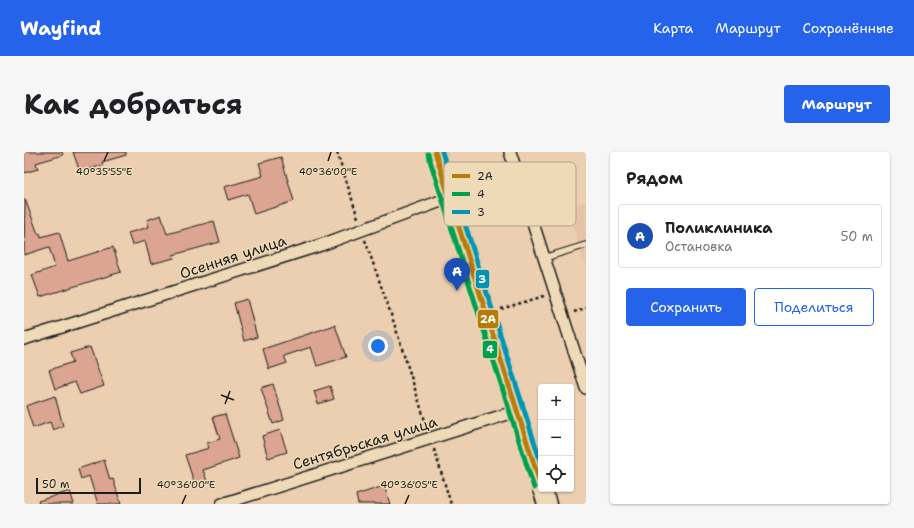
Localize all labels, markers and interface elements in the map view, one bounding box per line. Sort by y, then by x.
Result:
text: Wayfind [20,16,101,41]
text: Карта [653,19,693,37]
text: Маршрут [715,19,781,37]
text: Сохранённые [803,19,894,37]
text: Как добраться [24,85,243,123]
button: Маршрут [784,85,890,123]
legend [444,162,576,226]
text: 40°35'55"E [76,165,132,178]
text: 40°36'00"E [299,165,357,178]
text: Рядом [626,167,683,189]
text: 2А [477,169,493,184]
text: 4 [477,187,485,202]
text: 3 [477,205,485,220]
text: Поликлиника [665,218,773,238]
text: A [635,228,645,245]
text: 50 m [840,228,873,245]
street label: Осенняя улица [177,230,289,284]
text: Остановка [665,238,732,255]
pin: A [444,258,470,291]
line badge: 3 [475,269,490,289]
text: 3 [478,272,486,287]
button: Сохранить [626,288,746,326]
button: Поделиться [754,288,874,326]
line badge: 2А [477,309,499,329]
text: 2А [480,312,497,327]
your location [368,336,388,356]
line badge: 4 [482,340,498,359]
text: 4 [486,342,494,357]
map controls [538,384,574,492]
button: + [538,384,574,420]
street label: Сентябрьская улица [290,411,440,474]
button: − [538,420,574,456]
button: locate [538,456,574,492]
scale bar [36,476,141,495]
text: 50 m [42,477,70,492]
text: 40°36'00"E [157,478,215,491]
text: 40°36'05"E [380,478,438,491]

